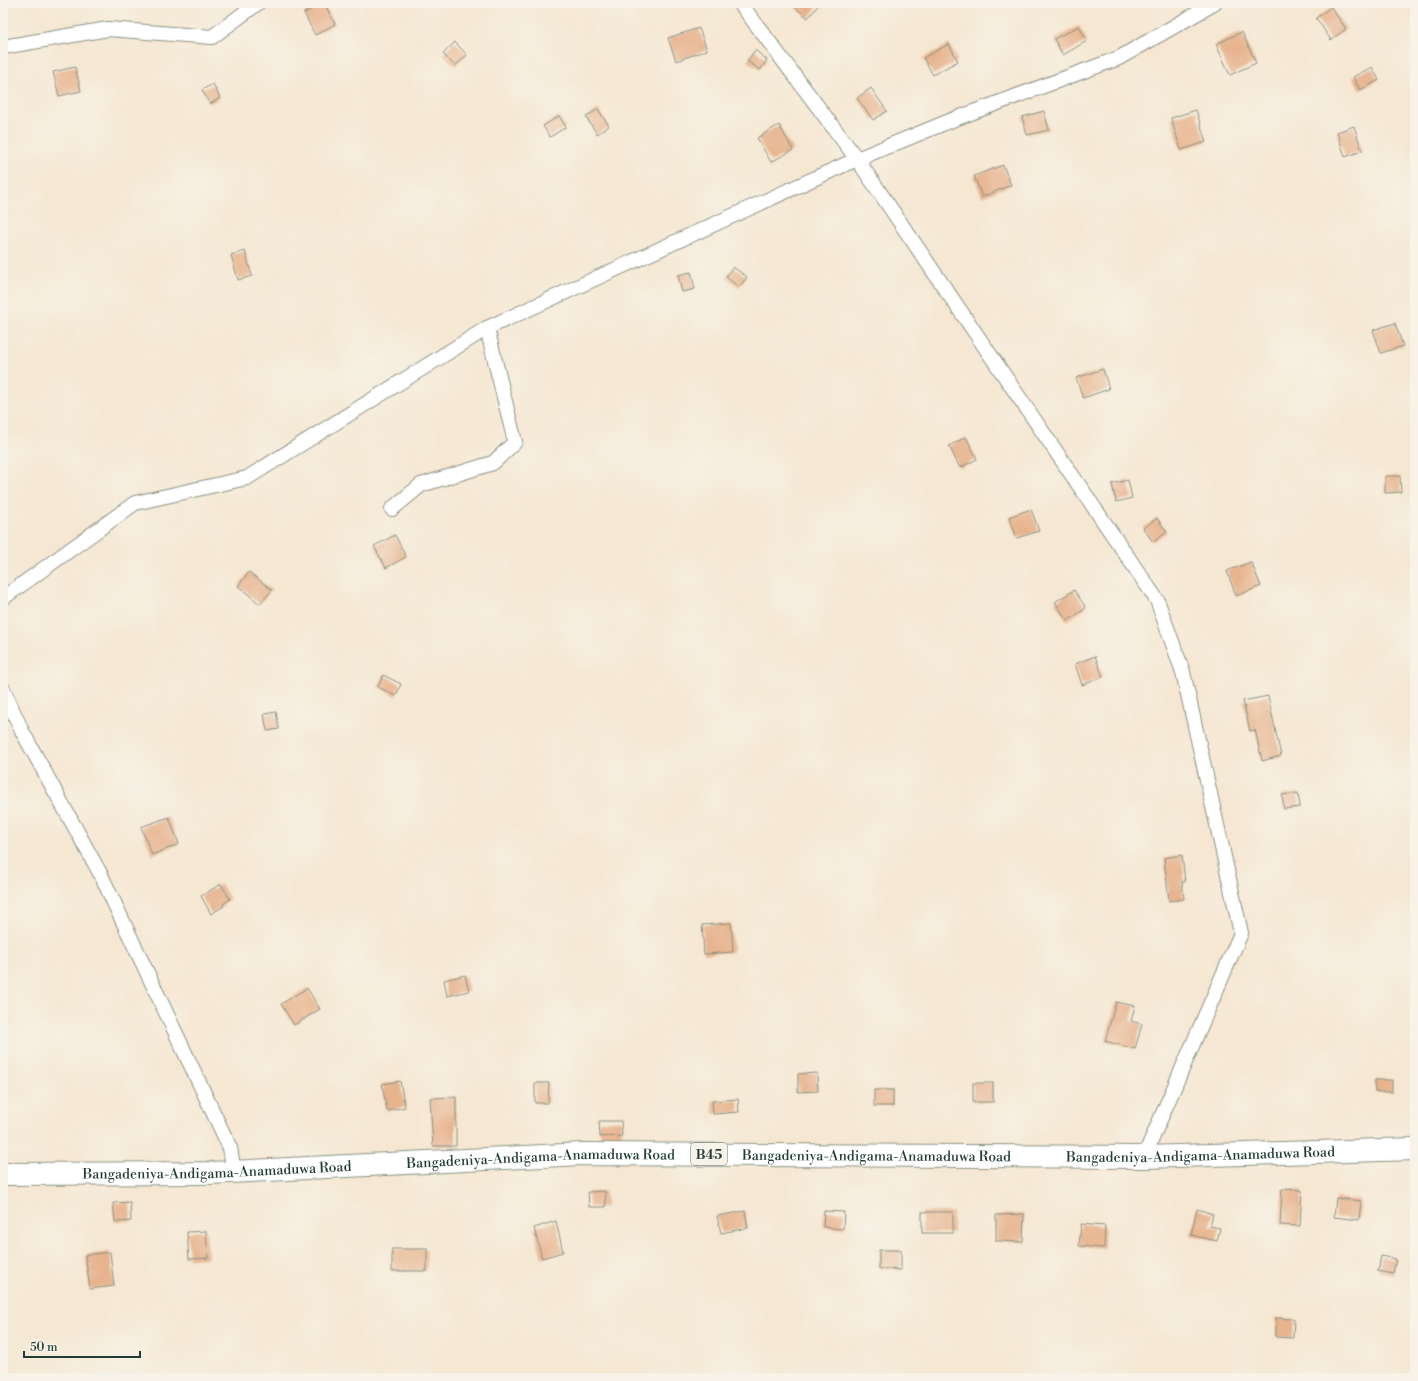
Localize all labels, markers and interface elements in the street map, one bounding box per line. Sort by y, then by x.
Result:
road number: B45 [691,1143,727,1165]
street label: Bangadeniya-Andigama-Anamaduwa Road [1065,1143,1335,1167]
street label: Bangadeniya-Andigama-Anamaduwa Road [405,1146,675,1173]
street label: Bangadeniya-Andigama-Anamaduwa Road [741,1147,1011,1166]
street label: Bangadeniya-Andigama-Anamaduwa Road [81,1158,352,1184]
scale bar [24,1333,140,1359]
text: 50 m [30,1340,58,1355]

